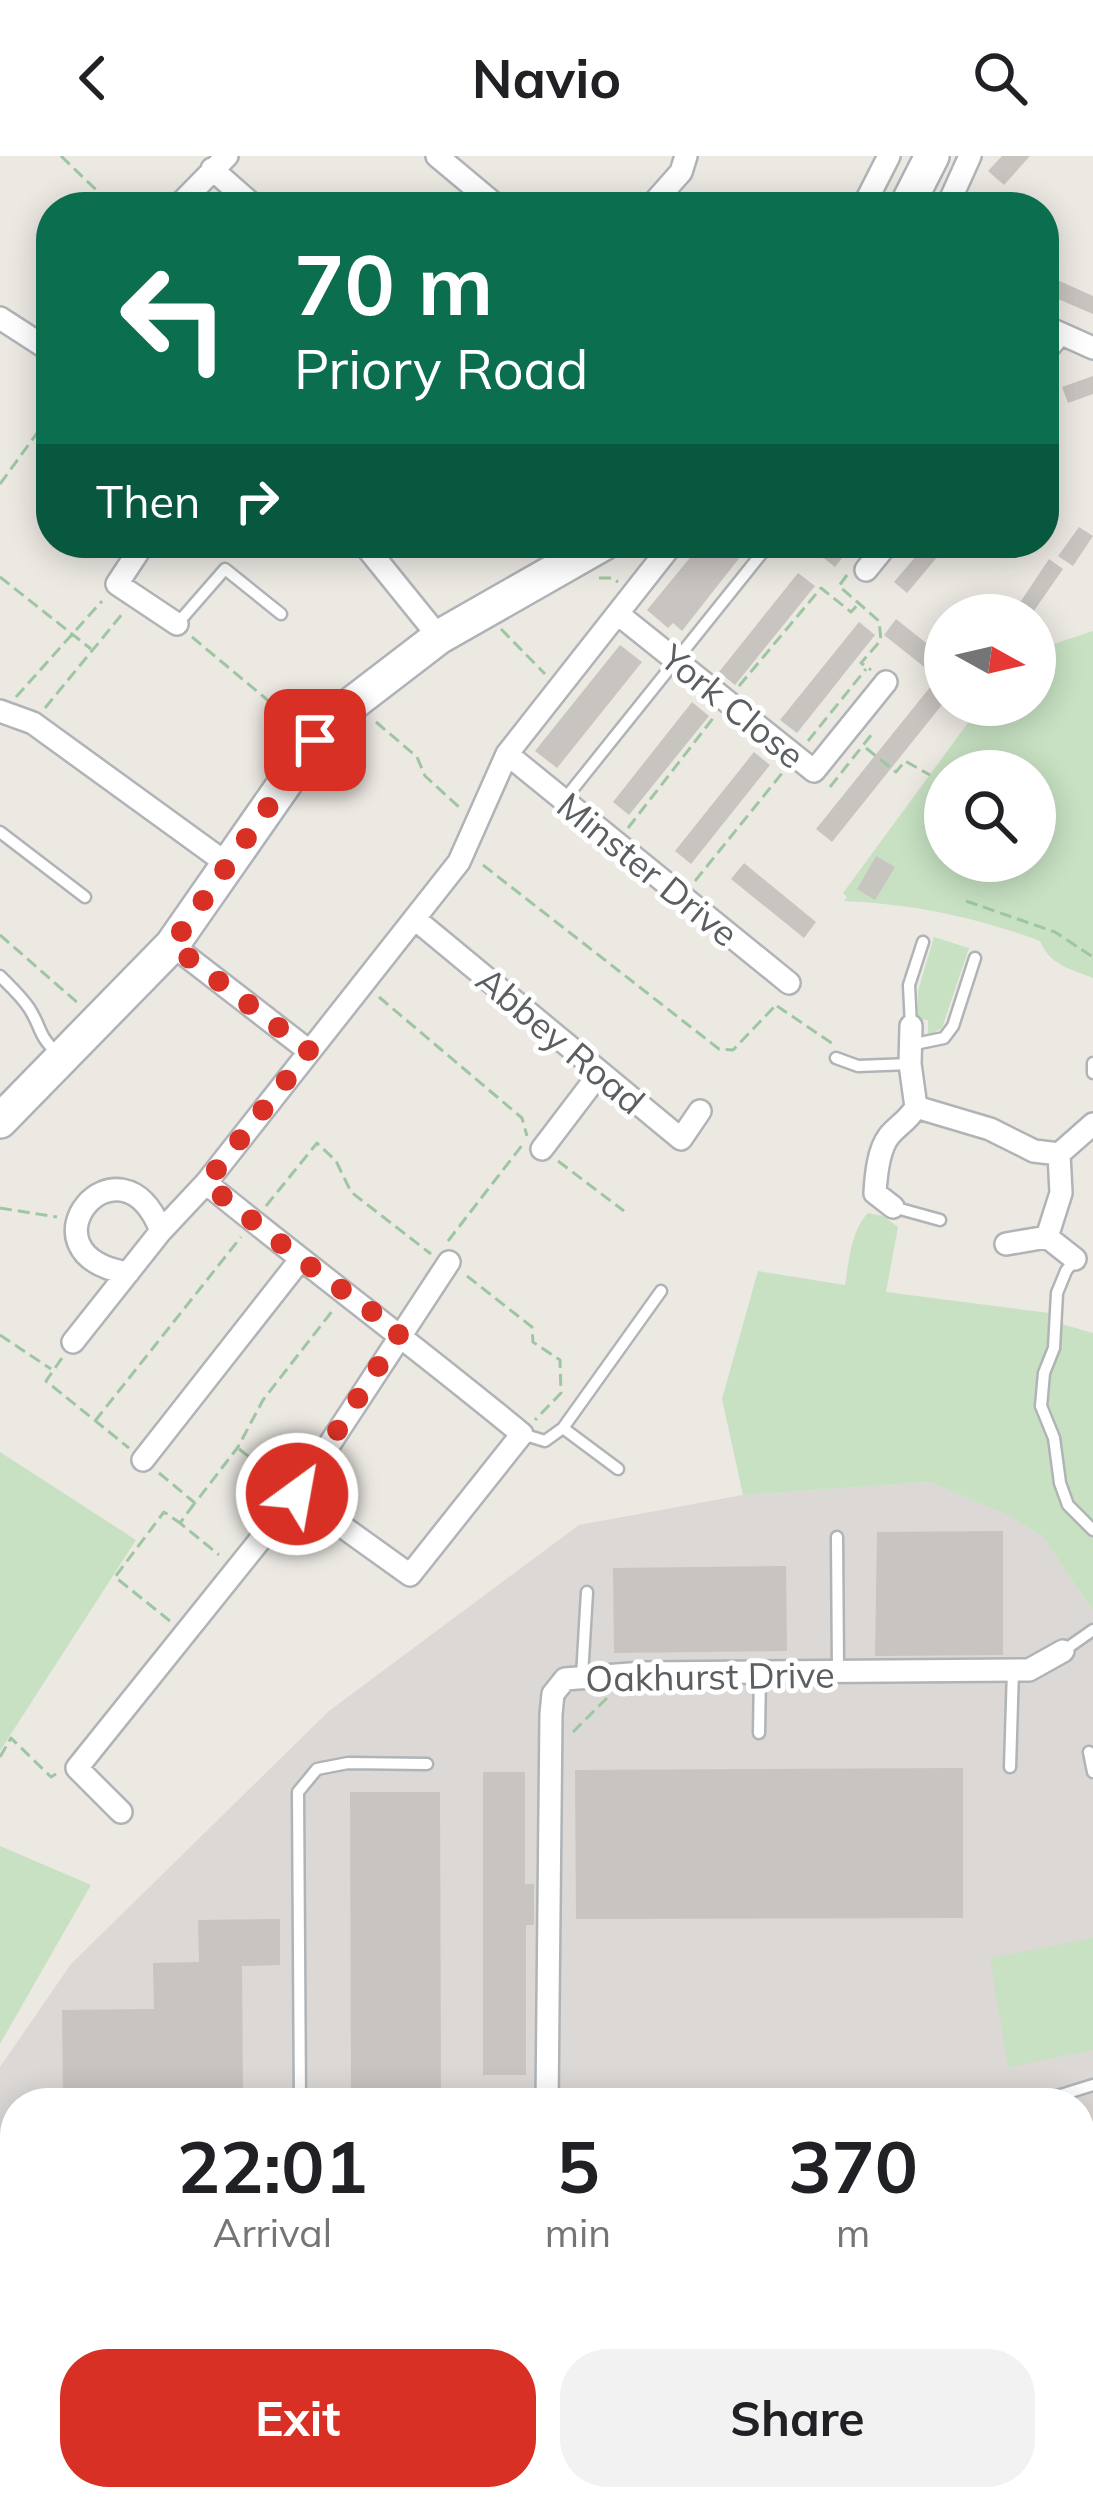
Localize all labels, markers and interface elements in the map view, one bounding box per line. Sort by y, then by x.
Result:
text: Navio [472,44,621,112]
icon: back [60,45,126,111]
icon: search [967,45,1033,111]
text: 70 m [294,231,493,336]
icon: left [96,240,252,396]
text: Priory Road [294,335,588,403]
icon: right [224,468,290,534]
text: Then [96,473,200,529]
north arrow [924,594,1056,726]
map controls [924,594,1056,882]
street label: York Close [651,634,814,778]
pin [264,689,366,791]
icon: arrive [282,707,348,773]
button: search [924,750,1056,882]
street label: Minster Drive [548,782,748,956]
street label: Abbey Road [468,957,654,1123]
position arrow [234,1431,360,1557]
street label: Oakhurst Drive [585,1651,835,1701]
text: 22:01 [177,2121,368,2211]
text: 5 [556,2121,600,2211]
text: 370 [788,2121,918,2211]
text: Arrival [213,2208,332,2257]
text: min [545,2208,611,2257]
text: m [836,2208,870,2257]
button: Exit [60,2349,536,2487]
button: Share [560,2349,1035,2487]

